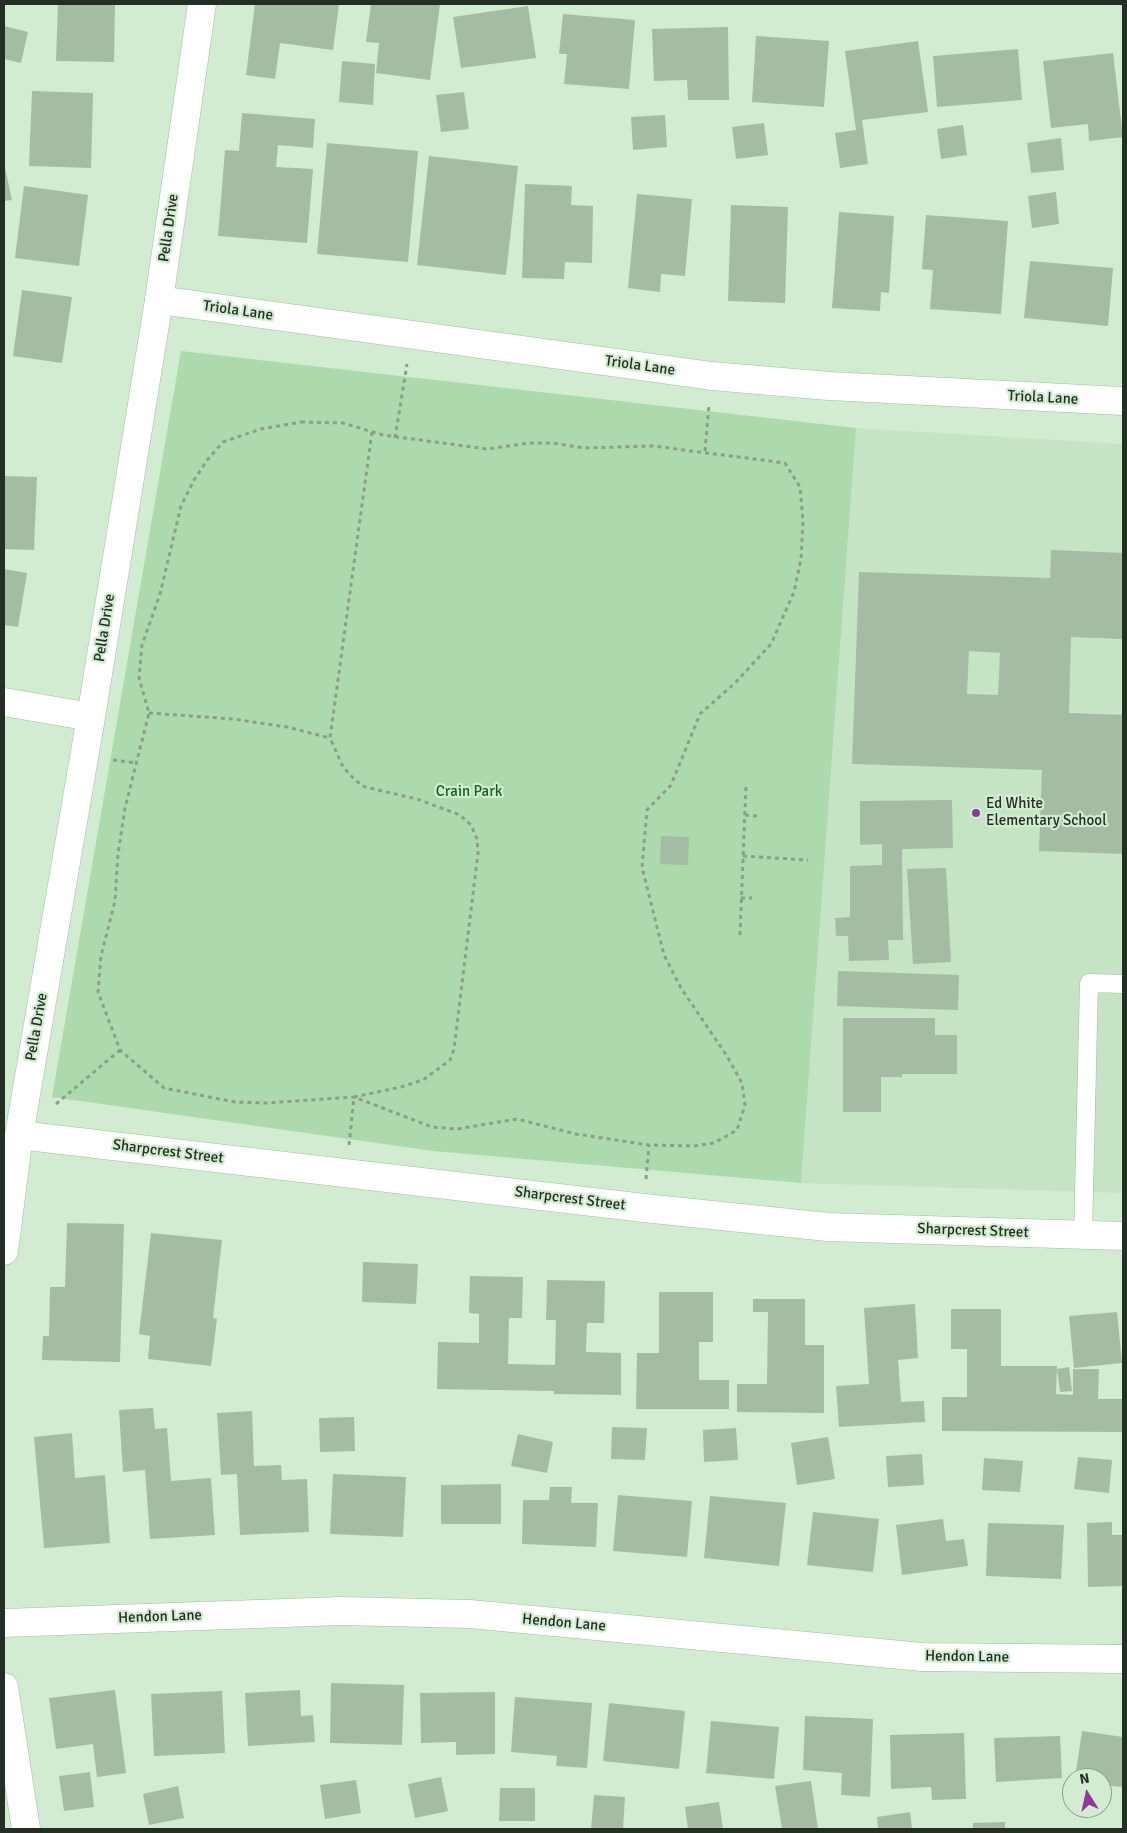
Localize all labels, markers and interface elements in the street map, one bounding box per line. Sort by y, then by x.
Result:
street label: Pella Drive [155,193,183,263]
street label: Triola Lane [202,297,274,325]
street label: Triola Lane [604,352,676,380]
street label: Triola Lane [1007,387,1079,409]
street label: Pella Drive [91,593,119,663]
park label: Crain Park [436,783,502,801]
place label: Ed White Elementary School [986,795,1107,830]
marker: Ed White Elementary School [970,807,982,819]
street label: Pella Drive [22,992,52,1062]
street label: Sharpcrest Street [112,1136,224,1168]
street label: Sharpcrest Street [514,1183,626,1215]
street label: Sharpcrest Street [917,1220,1029,1242]
street label: Hendon Lane [118,1607,202,1627]
street label: Hendon Lane [521,1610,607,1636]
street label: Hendon Lane [925,1647,1009,1667]
north arrow [1062,1768,1112,1818]
text: N [1078,1770,1091,1788]

